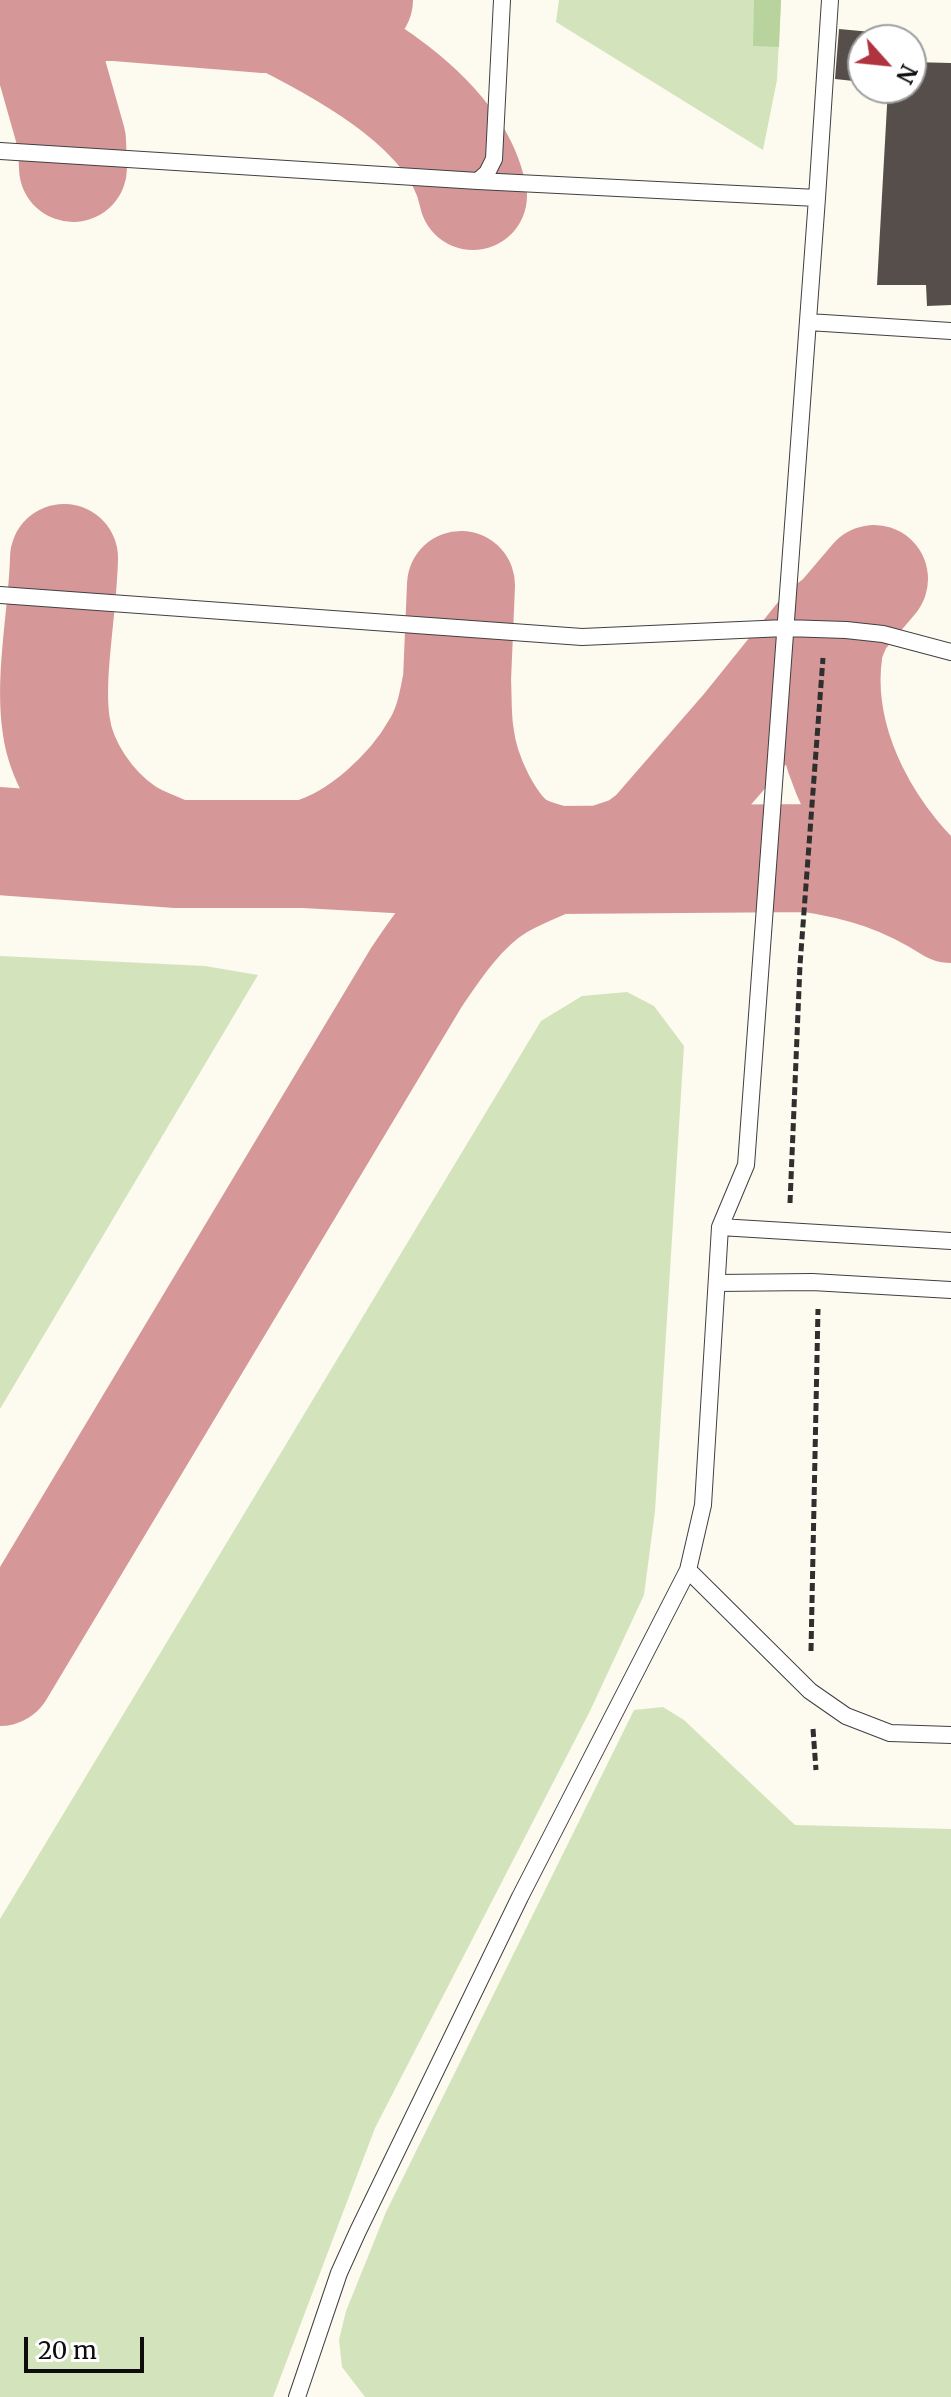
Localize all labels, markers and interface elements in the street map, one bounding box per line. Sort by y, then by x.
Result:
north arrow [847,24,927,104]
text: N [890,60,923,88]
scale bar [28,2321,148,2371]
text: 20 m [38,2335,97,2366]

